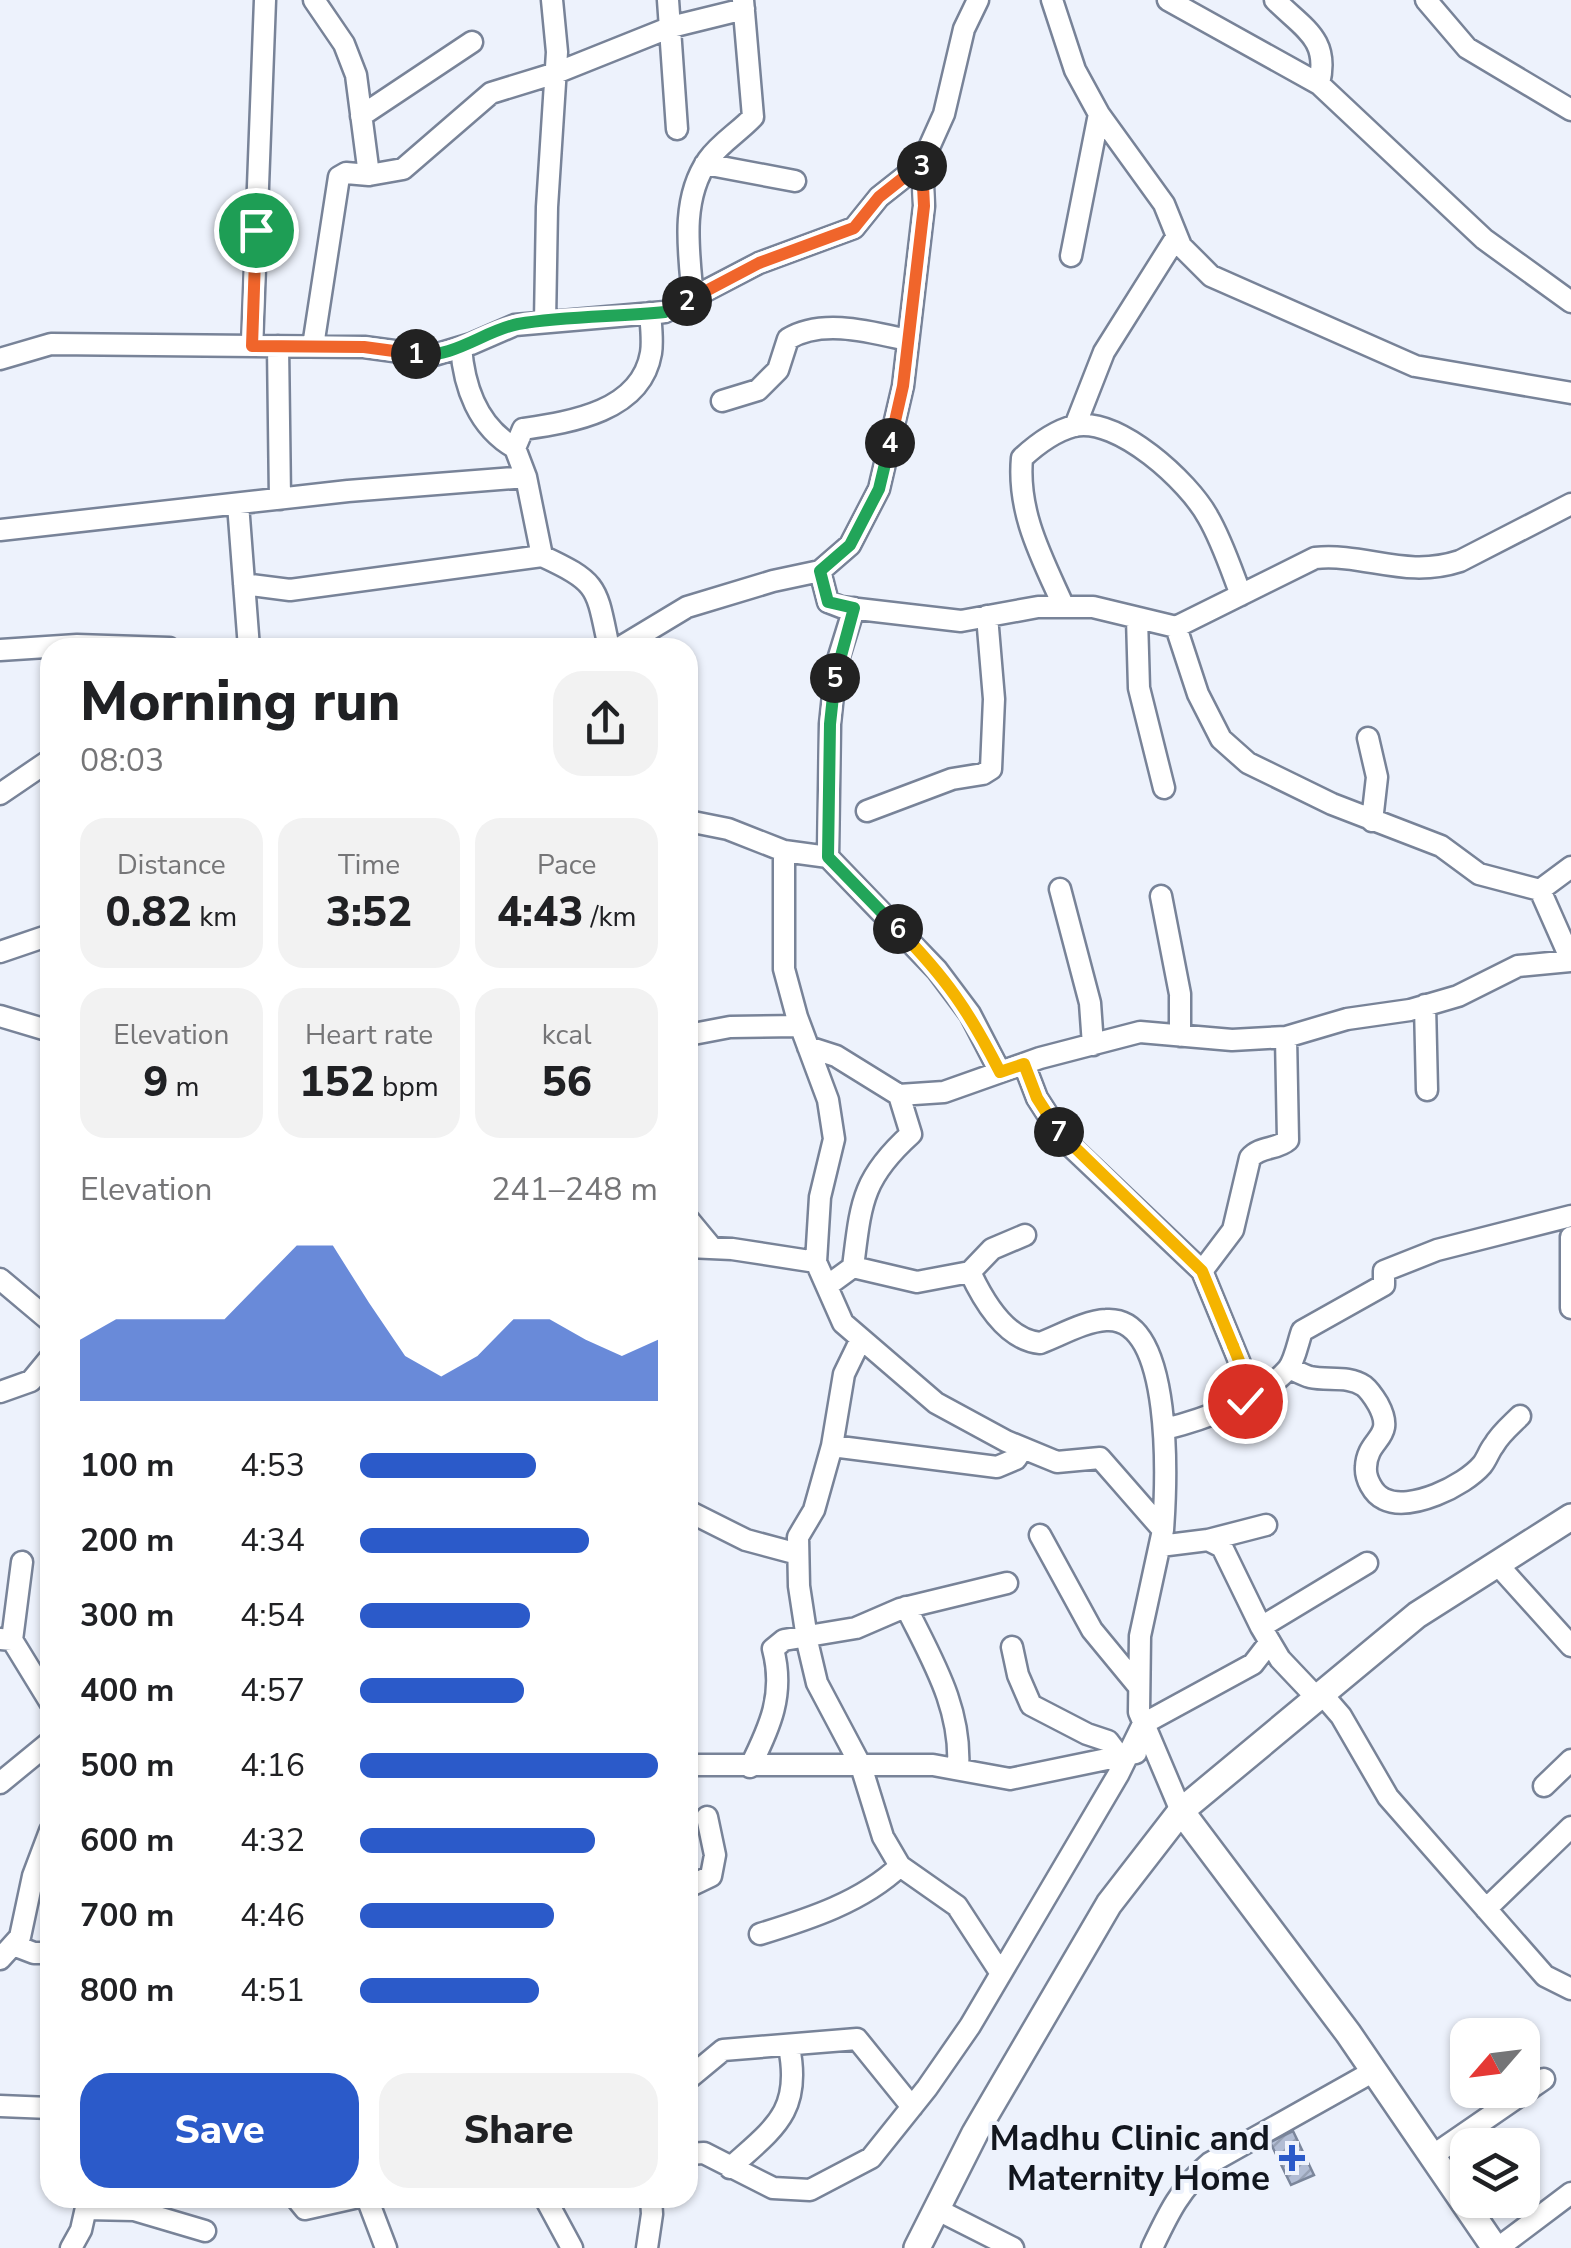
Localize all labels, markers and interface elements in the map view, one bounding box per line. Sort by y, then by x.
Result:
pin: 3 [897,141,947,191]
text: 3 [914,147,930,185]
pin [214,188,299,273]
icon: arrive [229,203,284,258]
pin: 2 [662,276,712,326]
text: 2 [679,282,695,320]
pin: 1 [391,329,441,379]
text: 1 [408,335,424,373]
pin: 4 [865,418,915,468]
text: 4 [882,424,898,462]
pin: 5 [810,653,860,703]
text: 5 [827,659,843,697]
text: Morning run [80,664,400,739]
button: share [553,671,658,776]
text: 08:03 [80,739,164,782]
text: Distance [117,846,226,884]
text: Time [338,846,400,884]
text: Pace [537,846,596,884]
text: 0.82 [105,884,192,941]
text: 3:52 [326,884,412,941]
text: 4:43 [497,884,583,941]
text: km [192,898,237,936]
text: /km [583,898,636,936]
pin: 6 [873,904,923,954]
text: 6 [890,910,906,948]
text: Elevation [113,1016,229,1054]
text: Heart rate [305,1016,433,1054]
text: kcal [542,1016,591,1054]
text: 9 [143,1054,168,1111]
text: 152 [299,1054,375,1111]
text: 56 [541,1054,592,1111]
text: m [168,1068,200,1106]
text: bpm [375,1068,439,1106]
pin: 7 [1034,1107,1084,1157]
text: 7 [1051,1113,1067,1151]
text: Elevation [80,1168,213,1211]
text: 241–248 m [491,1168,658,1211]
pin [1203,1359,1288,1444]
icon: check [1218,1374,1273,1429]
text: 100 m [80,1444,174,1487]
text: 4:53 [240,1444,305,1487]
text: 200 m [80,1519,174,1562]
text: 4:34 [240,1519,305,1562]
text: 300 m [80,1594,174,1637]
text: 4:54 [240,1594,305,1637]
text: 400 m [80,1669,174,1712]
text: 4:57 [240,1669,305,1712]
text: 500 m [80,1744,174,1787]
text: 4:16 [240,1744,305,1787]
text: 600 m [80,1819,174,1862]
text: 4:32 [240,1819,305,1862]
text: 700 m [80,1894,174,1937]
text: 4:46 [240,1894,305,1937]
text: 800 m [80,1969,174,2012]
text: 4:51 [240,1969,305,2012]
north arrow [1450,2018,1540,2108]
map controls [1450,2018,1540,2218]
button: Save [80,2073,359,2188]
button: Share [379,2073,658,2188]
place label: Madhu Clinic and Maternity Home [989,2115,1270,2202]
button: layers [1450,2128,1540,2218]
marker: Madhu Clinic and Maternity Home [1279,2145,1305,2171]

